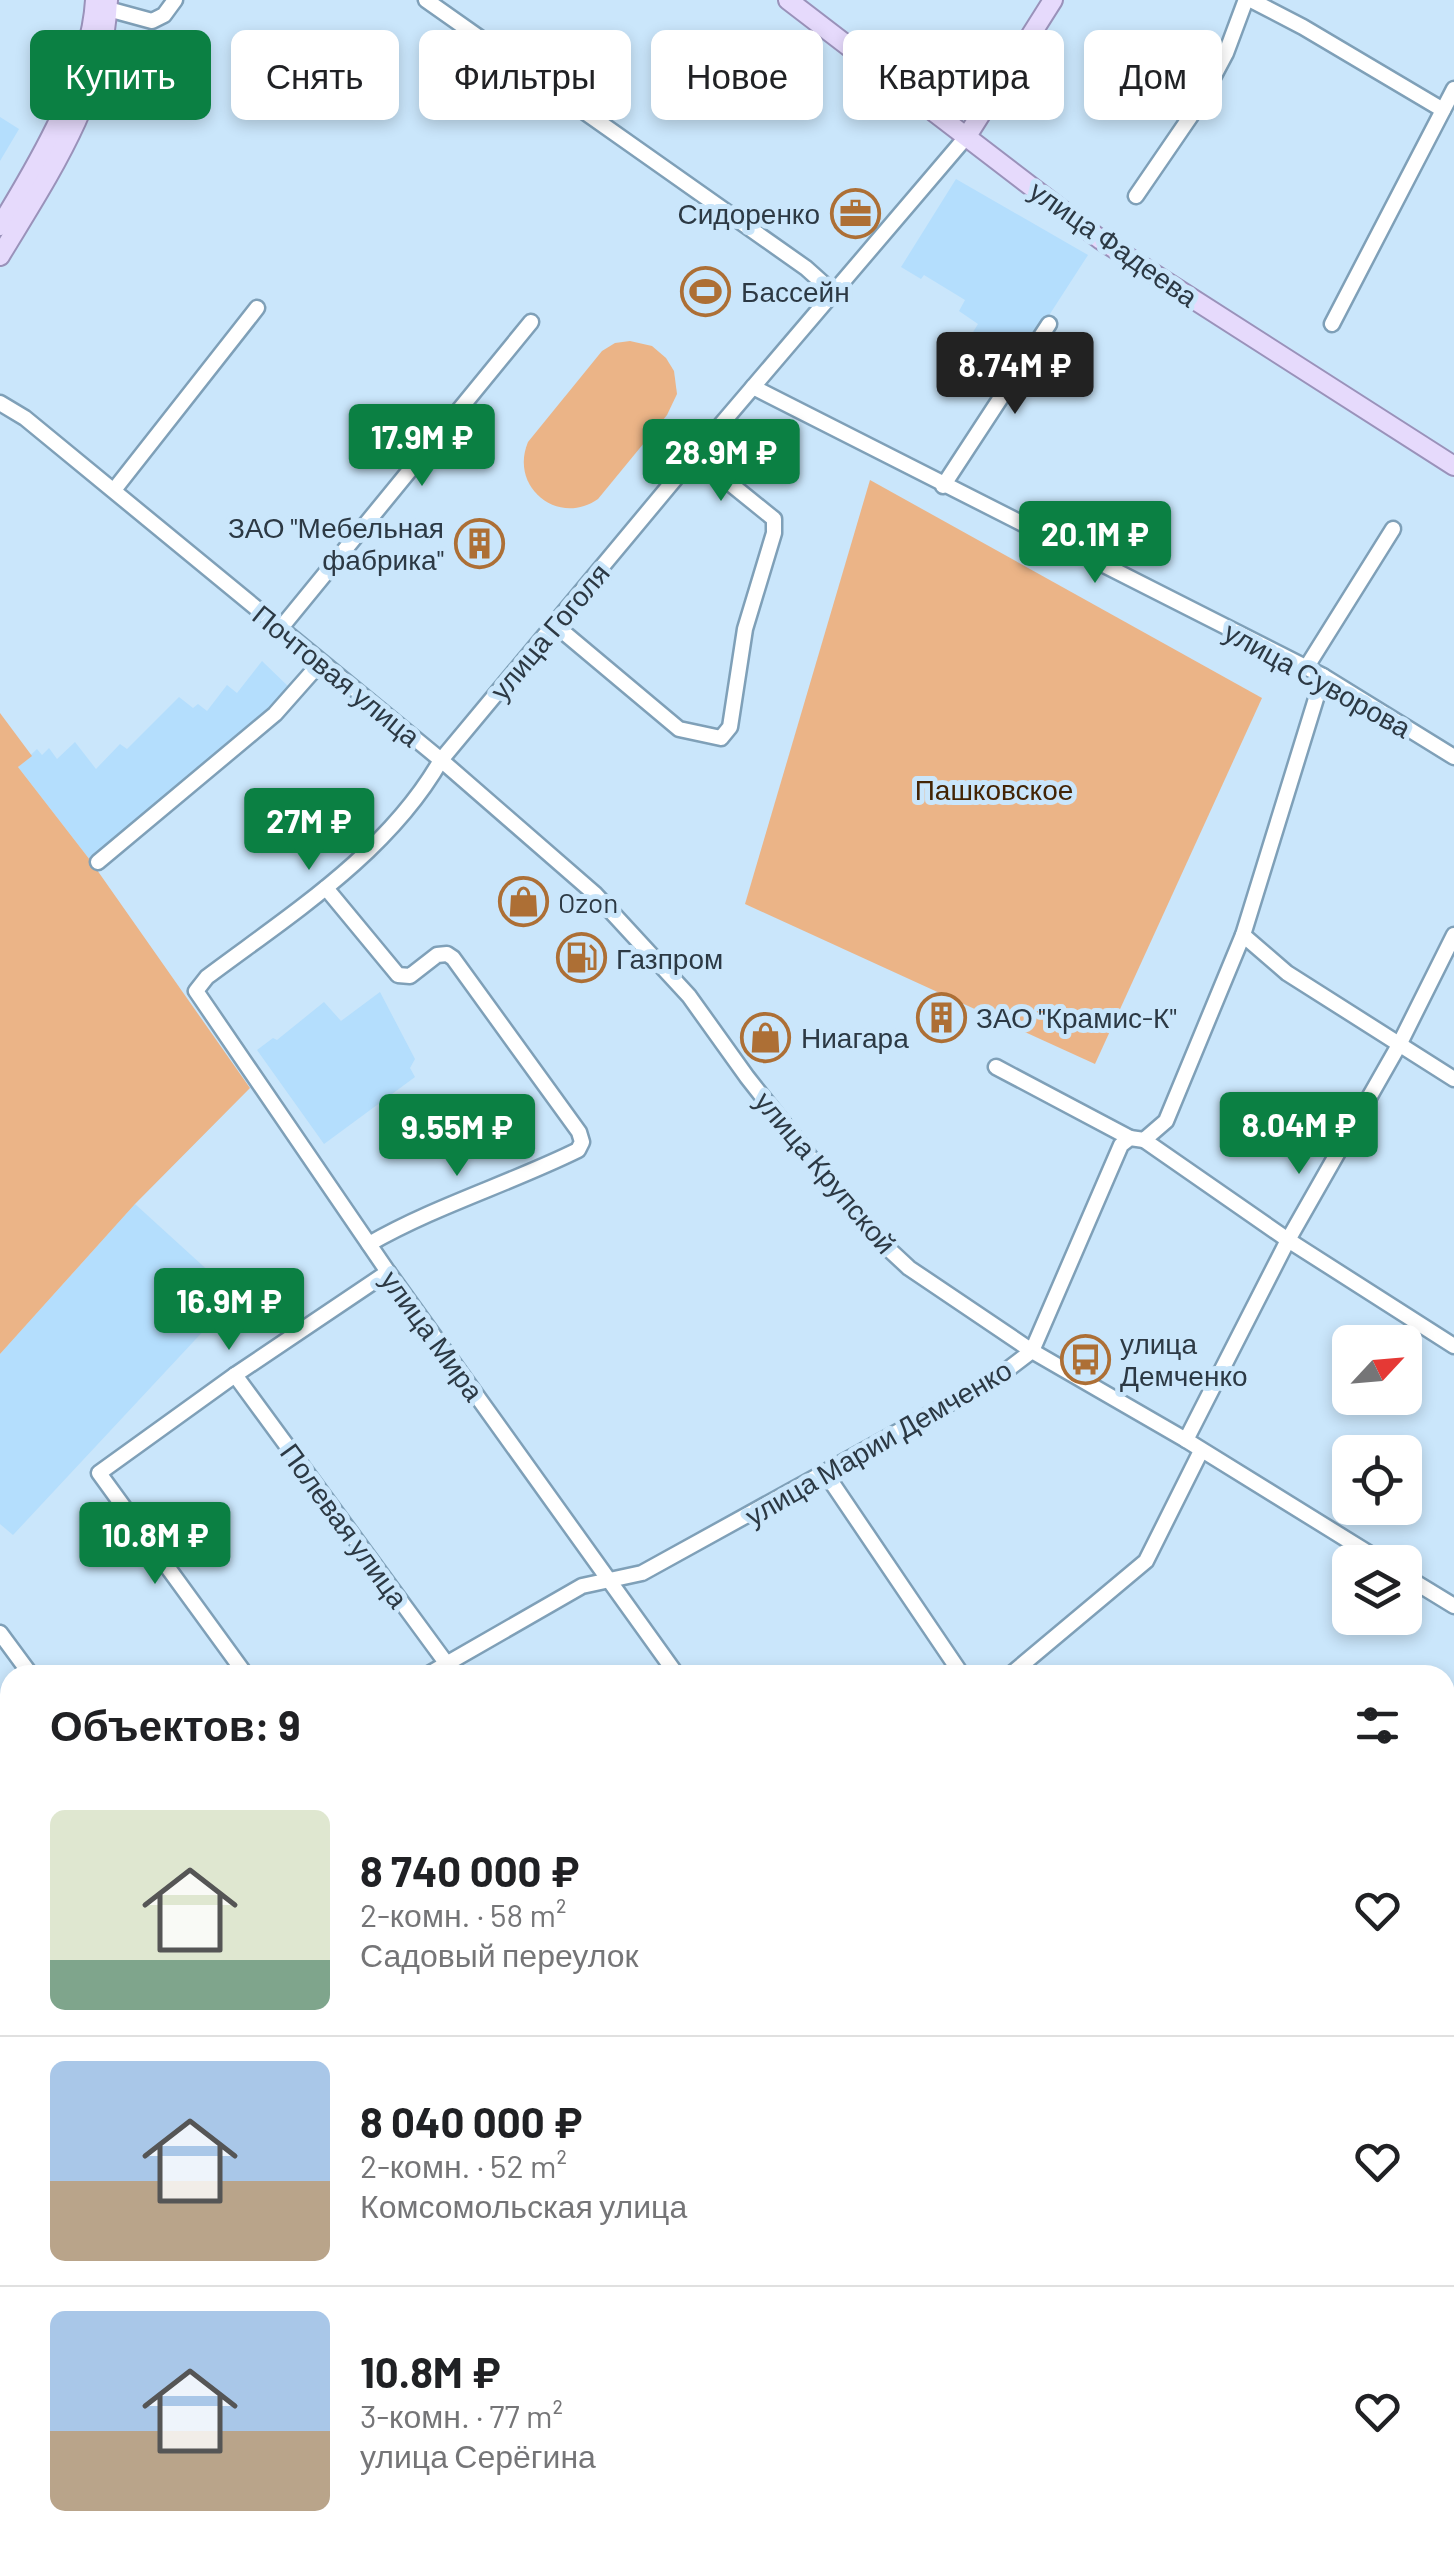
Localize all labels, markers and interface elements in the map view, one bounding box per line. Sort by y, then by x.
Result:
chip: Купить [30,30,211,120]
chip: Снять [231,30,399,120]
chip: Фильтры [419,30,631,120]
chip: Новое [651,30,823,120]
chip: Квартира [843,30,1064,120]
chip: Дом [1084,30,1222,120]
street label: улица Фадеева [1024,173,1205,314]
office icon: Сидоренко [829,187,881,239]
place label: Сидоренко [677,196,820,230]
sports icon: Бассейн [680,265,732,317]
place label: Бассейн [741,274,850,308]
pin: 8.74M ₽ [923,332,1107,417]
text: 8.74M ₽ [959,345,1071,383]
pin: 17.9M ₽ [330,404,514,489]
text: 17.9M ₽ [371,417,473,455]
pin: 28.9M ₽ [629,419,813,504]
text: 28.9M ₽ [665,432,777,470]
pin: 20.1M ₽ [1003,501,1187,586]
place label: ЗАО "Мебельная фабрика" [228,510,444,576]
text: 20.1M ₽ [1041,514,1149,552]
building icon: ЗАО "Мебельная фабрика" [453,517,505,569]
street label: улица Гоголя [482,556,616,706]
street label: Почтовая улица [246,597,428,753]
street label: улица Суворова [1219,614,1418,745]
park label: Пашковское [915,772,1073,806]
pin: 27M ₽ [239,788,379,873]
text: 27M ₽ [266,801,352,839]
shop icon: Ozon [497,876,549,928]
place label: Ozon [558,885,618,919]
fuel station icon: Газпром [555,932,607,984]
place label: Газпром [616,941,723,975]
building icon: ЗАО "Крамис-К" [915,991,967,1043]
place label: ЗАО "Крамис-К" [976,1000,1177,1034]
shop icon: Ниагара [740,1011,792,1063]
place label: Ниагара [801,1020,909,1054]
street label: улица Крупской [748,1084,904,1260]
pin: 8.04M ₽ [1207,1092,1391,1177]
pin: 9.55M ₽ [365,1094,549,1179]
text: 8.04M ₽ [1242,1105,1356,1143]
text: 9.55M ₽ [401,1107,513,1145]
street label: улица Мира [374,1263,492,1407]
pin: 16.9M ₽ [137,1268,321,1353]
text: 16.9M ₽ [176,1281,282,1319]
north arrow [1332,1325,1422,1415]
map controls [1332,1325,1422,1635]
place label: улица Демченко [1120,1326,1248,1392]
bus stop icon: улица Демченко [1059,1333,1111,1385]
street label: улица Марии Демченко [739,1352,1017,1532]
button: locate [1332,1435,1422,1525]
street label: Полевая улица [274,1436,416,1614]
pin: 10.8M ₽ [63,1502,247,1587]
text: 10.8M ₽ [101,1515,209,1553]
button: layers [1332,1545,1422,1635]
icon: filters [1350,1698,1405,1753]
text: Объектов: 9 [50,1699,301,1749]
text: 8 740 000 ₽ [360,1845,579,1895]
icon: home [130,1850,250,1970]
icon: heart [1350,1883,1405,1938]
text: 2-комн. · 58 m² [360,1895,566,1933]
text: Садовый переулок [360,1935,639,1973]
text: 8 040 000 ₽ [360,2096,582,2146]
icon: home [130,2101,250,2221]
icon: heart [1350,2134,1405,2189]
text: 2-комн. · 52 m² [360,2146,567,2184]
text: Комсомольская улица [360,2186,687,2224]
text: 10.8M ₽ [360,2346,501,2396]
icon: home [130,2351,250,2471]
icon: heart [1350,2384,1405,2439]
text: 3-комн. · 77 m² [360,2396,563,2434]
text: улица Серёгина [360,2436,596,2474]

